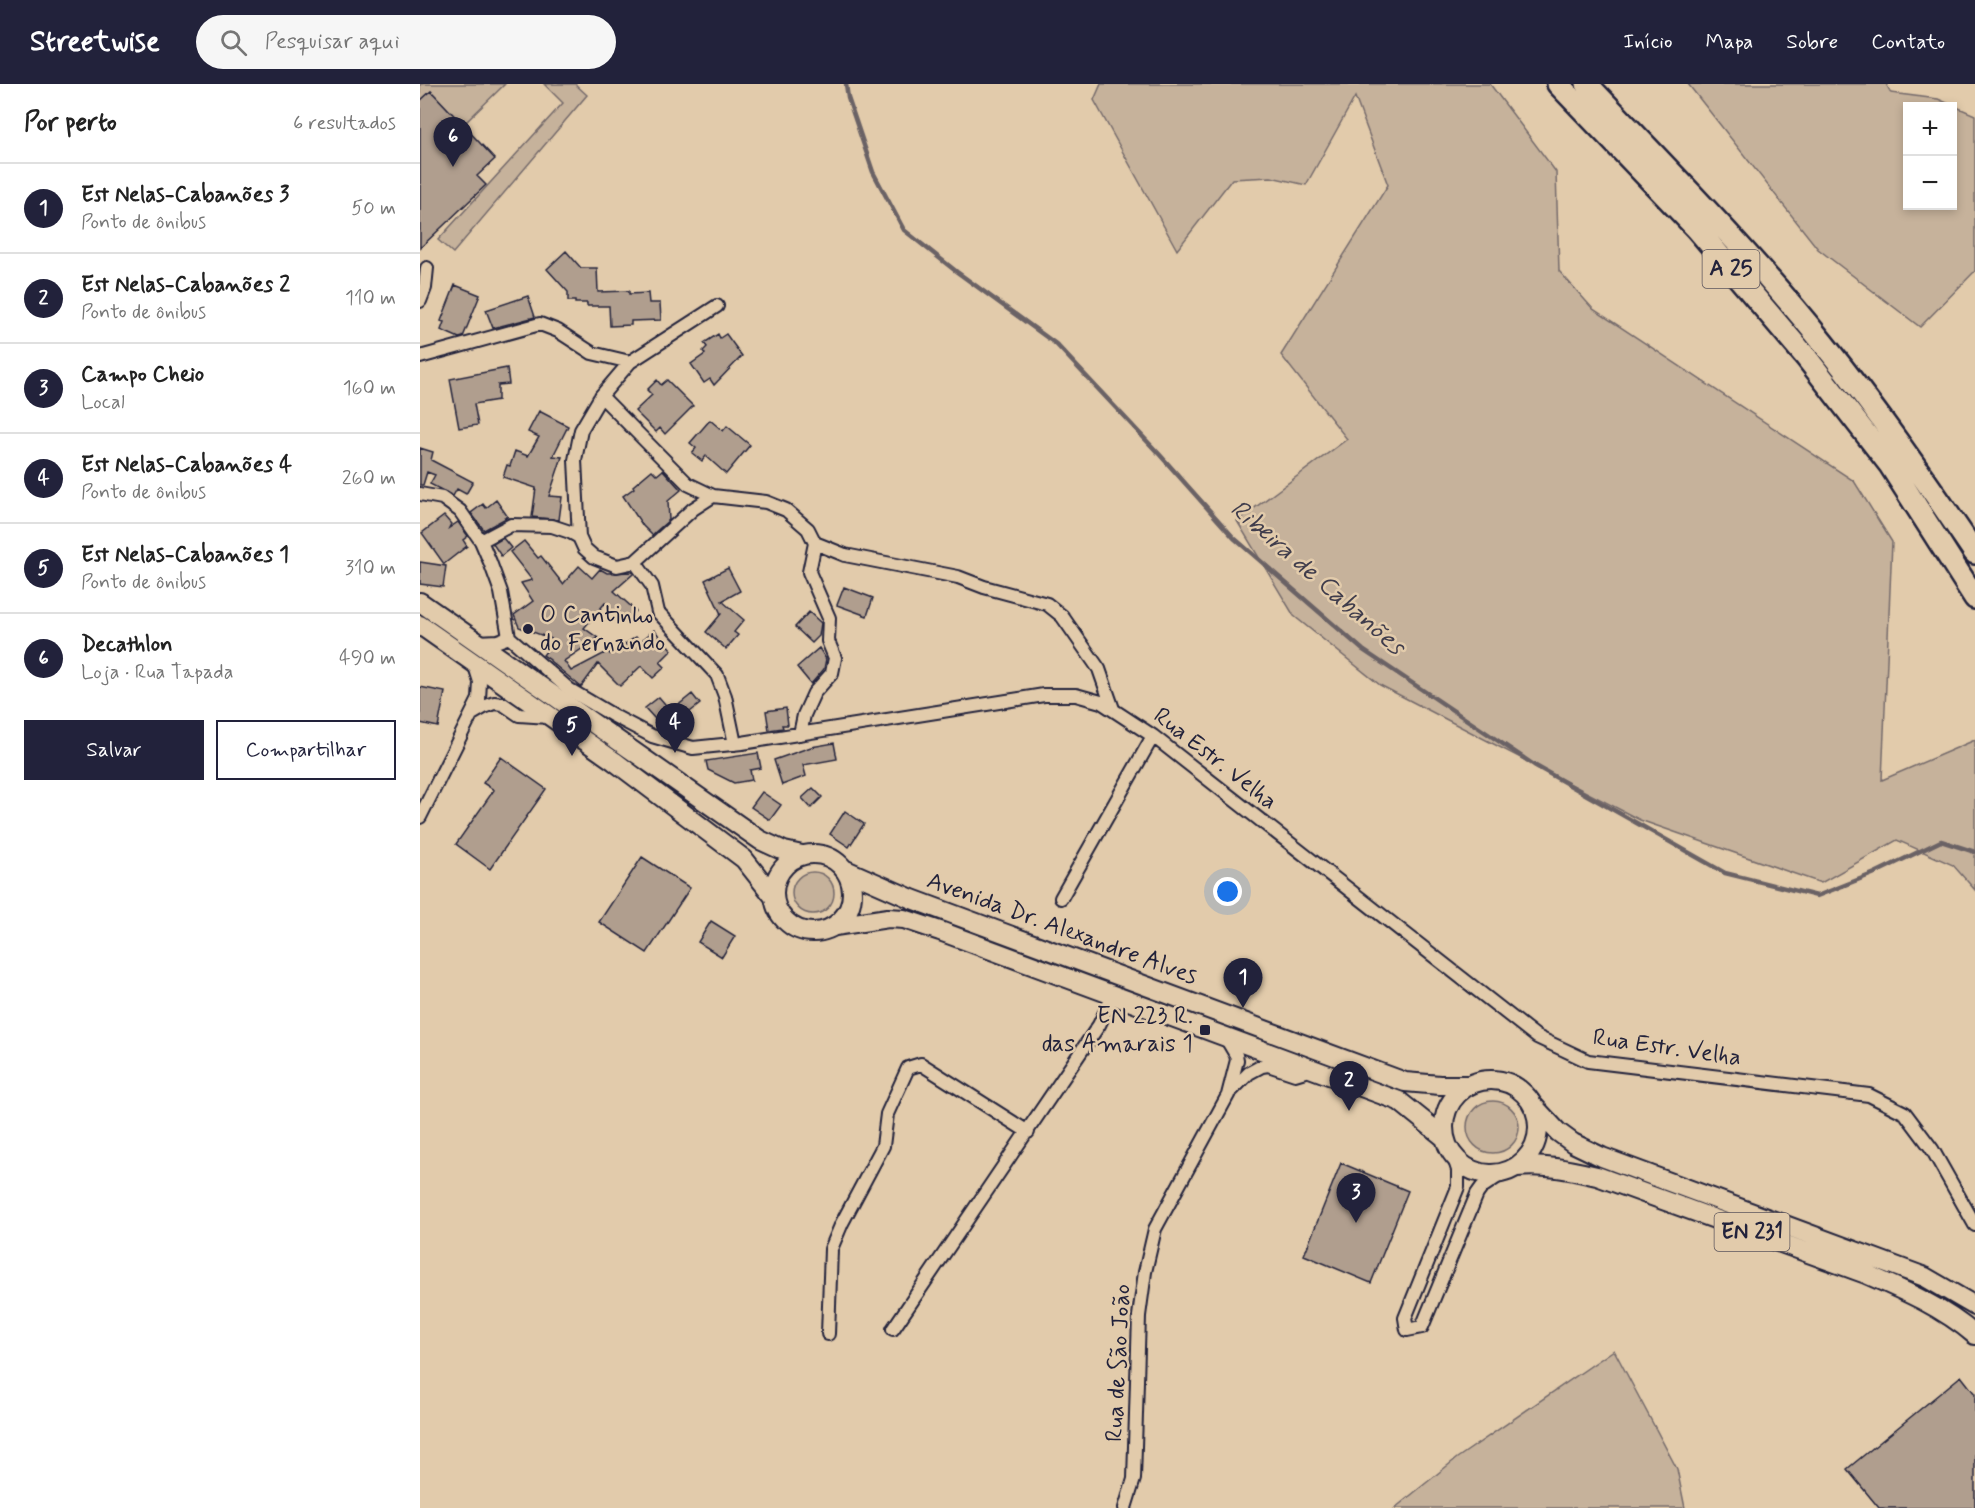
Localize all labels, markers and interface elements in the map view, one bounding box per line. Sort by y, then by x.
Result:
search box [196,15,616,69]
text: Streetwise [30,24,160,61]
icon: search [217,26,250,59]
text: Pesquisar aqui [265,28,399,56]
text: Início [1623,28,1673,56]
text: Mapa [1706,28,1753,56]
text: Sobre [1786,28,1838,56]
text: Contato [1871,28,1945,56]
map controls [1903,102,1957,210]
button: + [1903,102,1957,156]
text: Por perto [24,106,117,140]
text: 6 resultados [293,110,396,137]
pin: 6 [434,118,472,167]
button: − [1903,156,1957,210]
text: Est Nelas-Cabanões 3 [81,181,289,209]
text: 1 [39,195,48,222]
text: 50 m [351,195,396,222]
text: Ponto de ônibus [81,209,206,236]
road number: A 25 [1702,250,1760,288]
text: Est Nelas-Cabanões 2 [81,271,290,299]
text: 2 [39,285,48,312]
text: 110 m [345,285,396,312]
text: Ponto de ônibus [81,299,206,326]
text: Campo Cheio [81,361,204,389]
text: 3 [39,375,48,402]
text: 160 m [343,375,396,402]
text: Local [81,389,125,416]
text: Est Nelas-Cabanões 4 [81,451,292,479]
text: 4 [38,465,49,492]
text: 260 m [342,465,396,492]
text: Ponto de ônibus [81,479,206,506]
water label: Ribeira de Cabanões [1222,493,1413,665]
text: Est Nelas-Cabanões 1 [81,541,289,569]
text: 5 [38,555,50,582]
text: 310 m [345,555,396,582]
text: Ponto de ônibus [81,569,206,596]
place label: O Cantinho do Fernando [540,600,665,659]
marker: O Cantinho do Fernando [521,622,535,636]
text: Decathlon [81,631,173,659]
text: 6 [38,645,49,672]
text: 490 m [339,645,396,672]
text: Loja · Rua Tapada [81,659,234,686]
street label: Rua Estr. Velha [1147,701,1283,817]
pin: 4 [656,704,694,753]
pin: 5 [552,706,592,756]
button: Salvar [24,720,204,780]
button: Compartilhar [216,720,396,780]
street label: Avenida Dr. Alexandre Alves [923,866,1201,992]
your location [1213,877,1242,906]
pin: 1 [1224,958,1262,1008]
place label: EN 223 R. das Amarais 1 [1042,1001,1193,1060]
street label: Rua Estr. Velha [1591,1022,1743,1074]
marker: EN 223 R. das Amarais 1 [1198,1023,1212,1037]
pin: 2 [1330,1062,1368,1111]
pin: 3 [1336,1174,1376,1223]
road number: EN 231 [1714,1213,1790,1251]
street label: Rua de São João [1099,1283,1139,1443]

